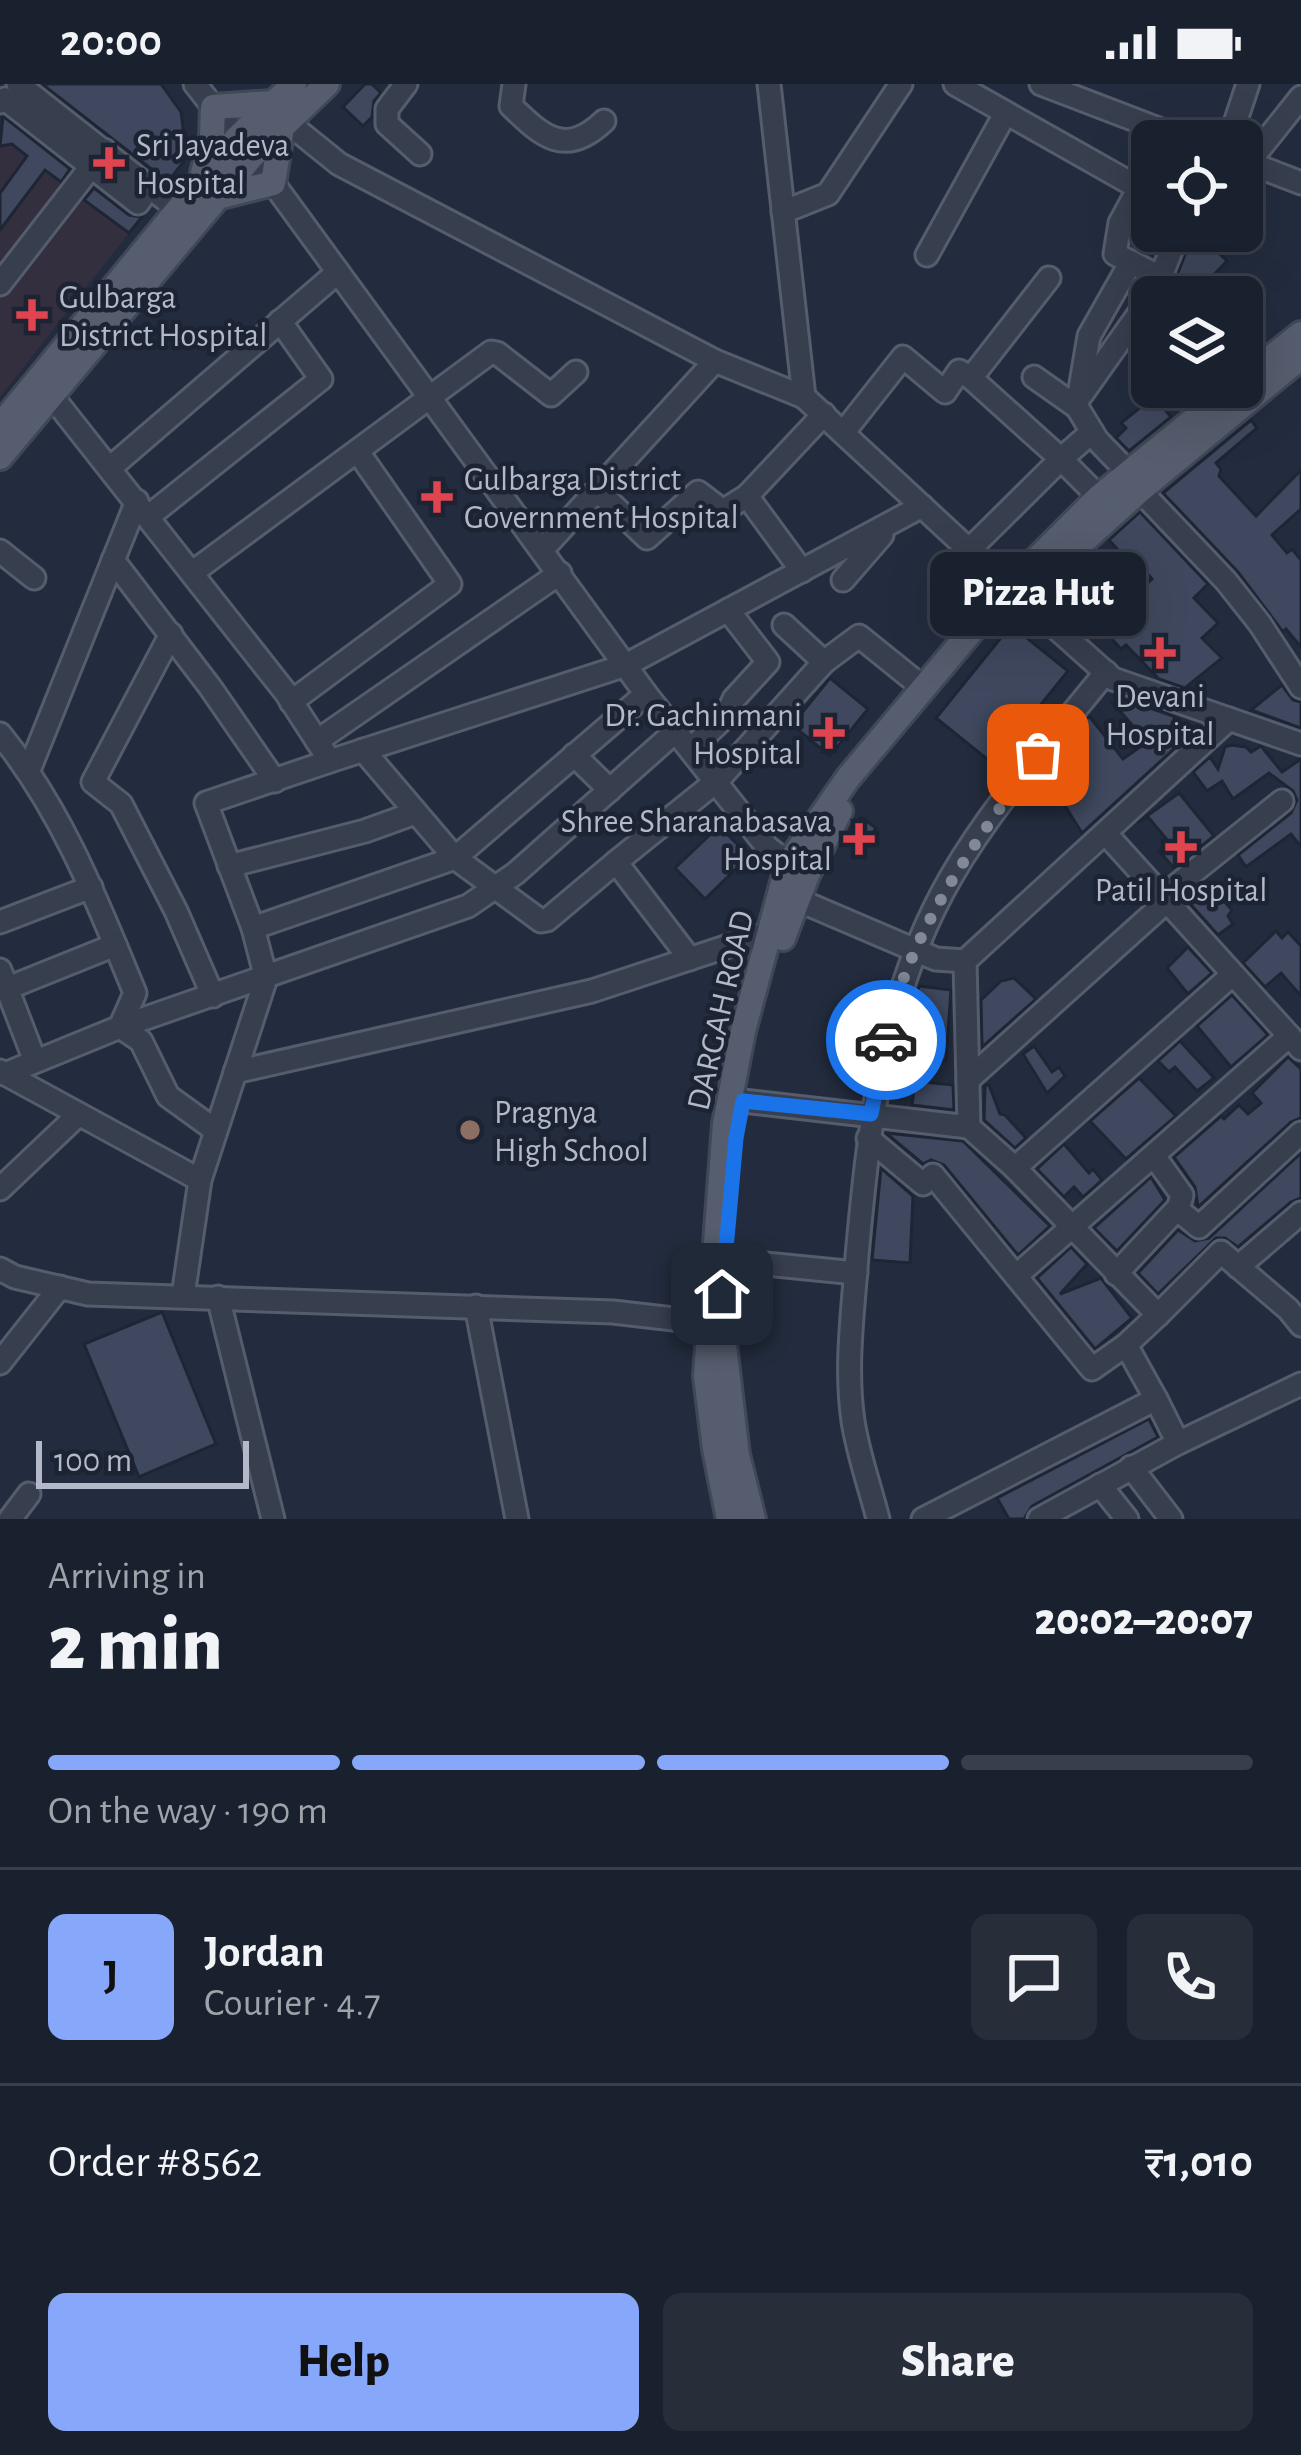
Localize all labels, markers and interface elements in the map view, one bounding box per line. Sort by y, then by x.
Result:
text: 20:00 [60,19,162,64]
map controls [1131,120,1263,408]
button: locate [1131,120,1263,252]
place label: Sri Jayadeva Hospital [136,130,289,201]
marker: Sri Jayadeva Hospital [93,147,125,179]
button: layers [1131,276,1263,408]
place label: Gulbarga District Hospital [59,282,267,353]
marker: Gulbarga District Hospital [16,299,48,331]
place label: Gulbarga District Government Hospital [464,464,739,535]
marker: Gulbarga District Government Hospital [421,481,453,513]
callout: Pizza Hut [930,551,1146,635]
text: Pizza Hut [962,574,1114,613]
marker: Devani Hospital [1144,637,1176,669]
place label: Devani Hospital [1105,681,1215,752]
place label: Dr. Gachinmani Hospital [604,700,802,771]
pin [987,704,1089,806]
marker: Dr. Gachinmani Hospital [813,717,845,749]
icon: bag [1005,722,1071,788]
place label: Shree Sharanabasava Hospital [561,806,832,877]
marker: Shree Sharanabasava Hospital [843,823,875,855]
marker: Patil Hospital [1165,831,1197,863]
place label: Patil Hospital [1095,875,1267,908]
street label: DARGAH ROAD [682,908,760,1114]
courier [826,980,946,1100]
icon: car [853,1007,919,1073]
place label: Pragnya High School [494,1097,649,1168]
marker: Pragnya High School [457,1117,483,1143]
pin [671,1243,773,1345]
icon: home [689,1261,755,1327]
scale bar [36,1435,249,1488]
text: 100 m [54,1445,132,1478]
text: Arriving in [48,1557,206,1596]
text: 20:02–20:07 [1034,1598,1253,1643]
text: 2 min [48,1606,223,1684]
text: On the way · 190 m [48,1792,328,1831]
button: chat [971,1914,1097,2040]
button: phone [1127,1914,1253,2040]
text: Jordan [204,1930,325,1975]
text: J [103,1954,119,1999]
text: Courier · 4.7 [204,1984,381,2023]
text: Order #8562 [48,2140,262,2185]
text: ₹1,010 [1145,2140,1253,2185]
button: Help [48,2293,639,2431]
button: Share [663,2293,1253,2431]

